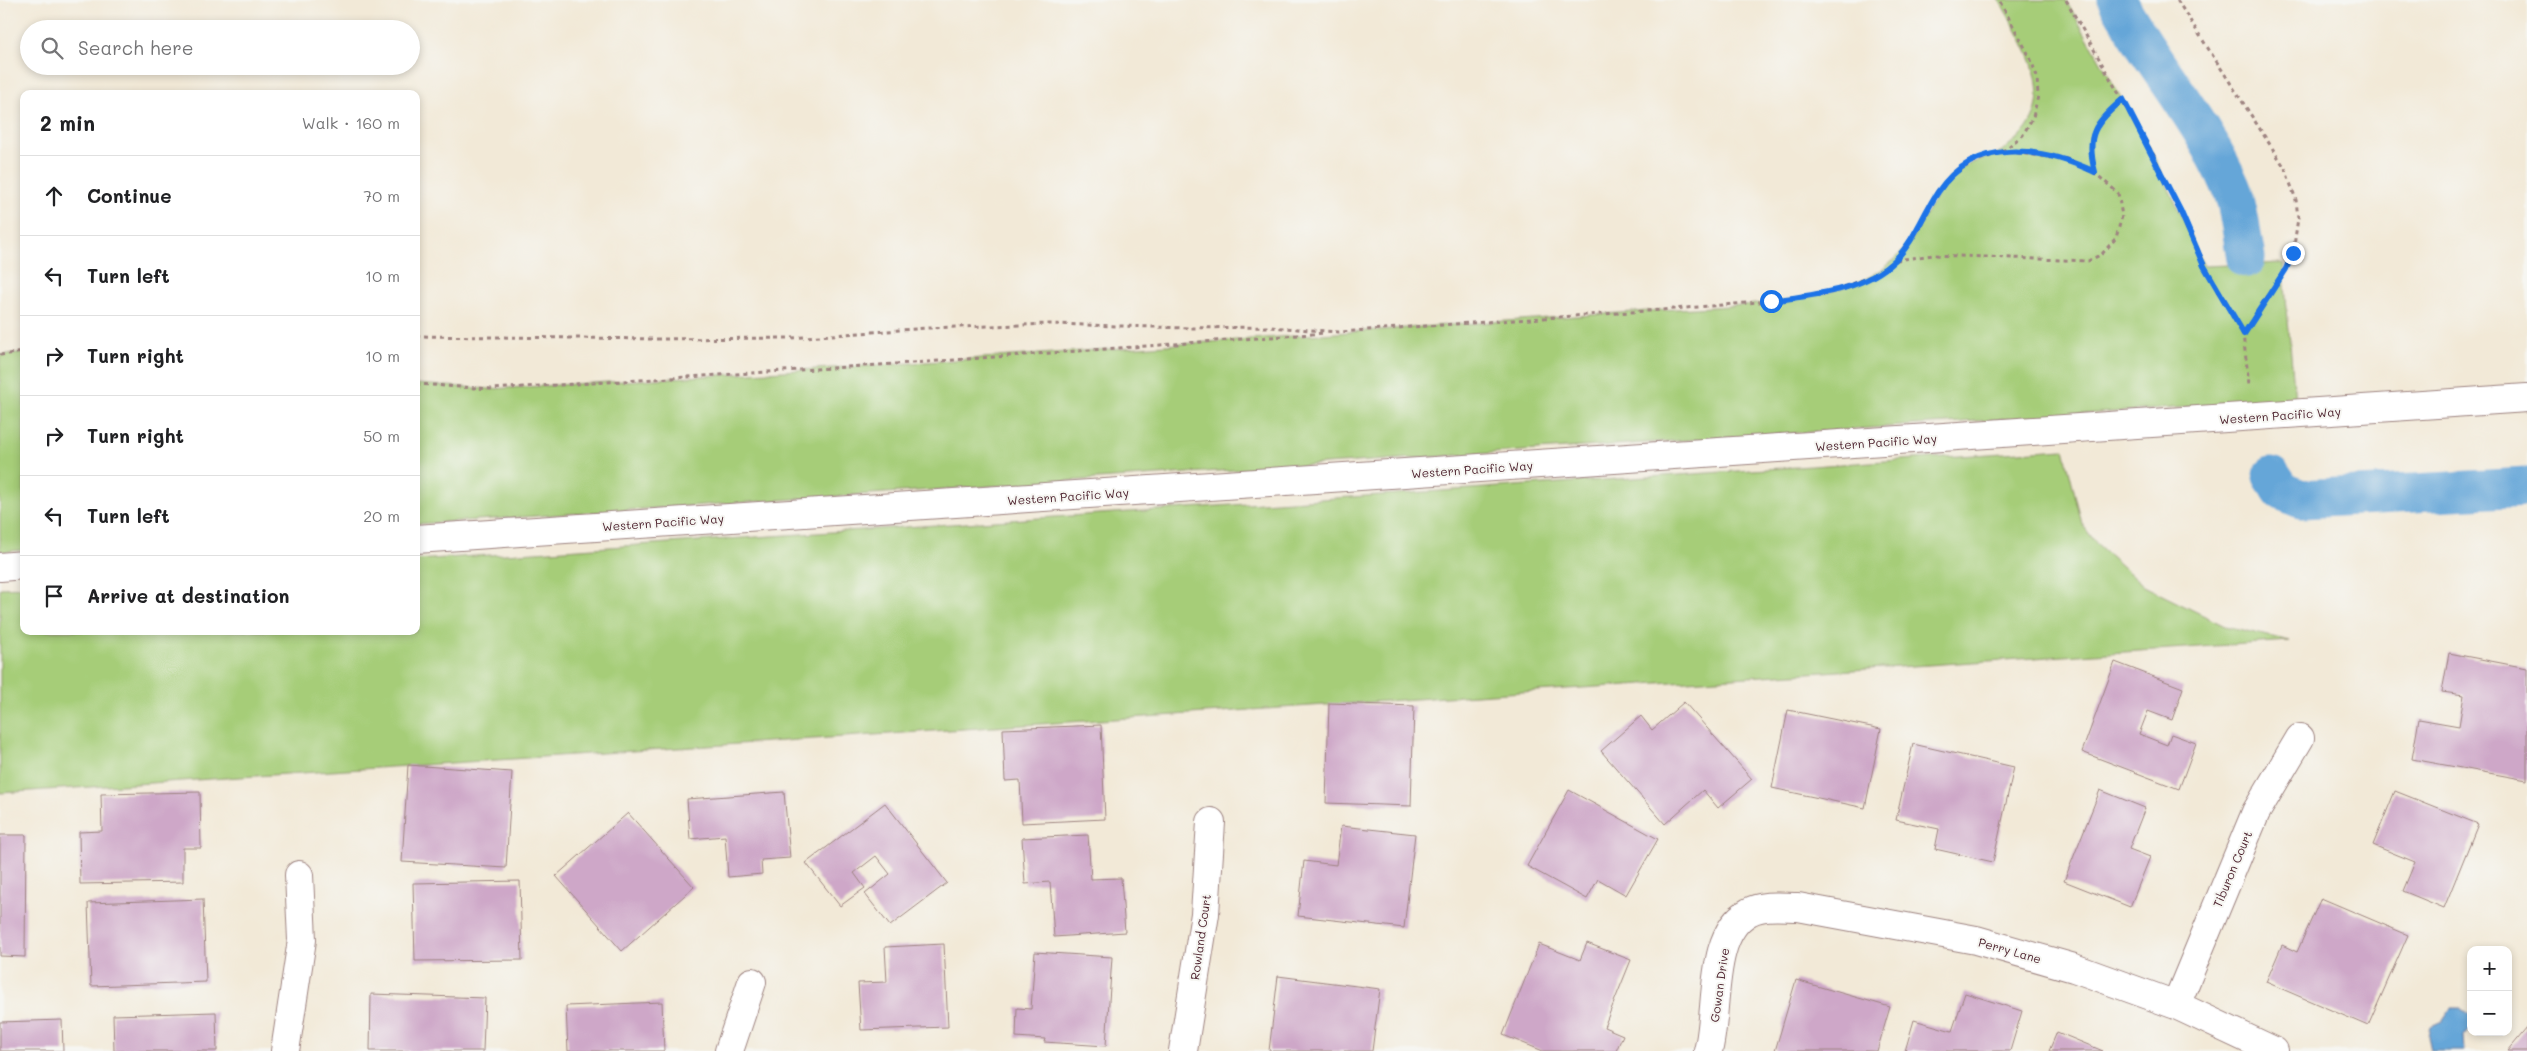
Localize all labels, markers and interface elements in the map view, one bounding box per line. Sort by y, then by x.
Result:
search box [20,20,420,75]
icon: search [38,34,66,62]
text: Search here [78,35,194,60]
text: 2 min [40,109,95,136]
text: Walk · 160 m [302,112,400,133]
icon: ahead [40,182,68,210]
text: Continue [87,183,172,208]
text: 70 m [363,185,400,206]
route end [2282,242,2305,265]
icon: left [40,262,68,290]
text: Turn left [87,263,170,288]
text: 10 m [365,265,400,286]
route start [1760,290,1783,313]
icon: right [40,342,68,370]
text: Turn right [87,343,184,368]
text: 10 m [365,345,400,366]
street label: Western Pacific Way [2219,403,2341,427]
icon: right [40,422,68,450]
text: Turn right [87,423,184,448]
text: 50 m [363,425,400,446]
street label: Western Pacific Way [1815,430,1937,454]
street label: Western Pacific Way [1411,457,1533,481]
street label: Western Pacific Way [1007,484,1129,508]
icon: left [40,502,68,530]
text: Turn left [87,503,170,528]
text: 20 m [363,505,400,526]
street label: Western Pacific Way [602,510,724,534]
icon: arrive [40,582,68,610]
text: Arrive at destination [87,583,290,608]
street label: Tiburon Court [2209,828,2255,910]
street label: Rowland Court [1186,893,1214,981]
street label: Perry Lane [1977,933,2043,967]
map controls [2467,946,2512,1036]
button: + [2467,946,2512,991]
street label: Gowan Drive [1706,947,1732,1023]
button: − [2467,991,2512,1036]

